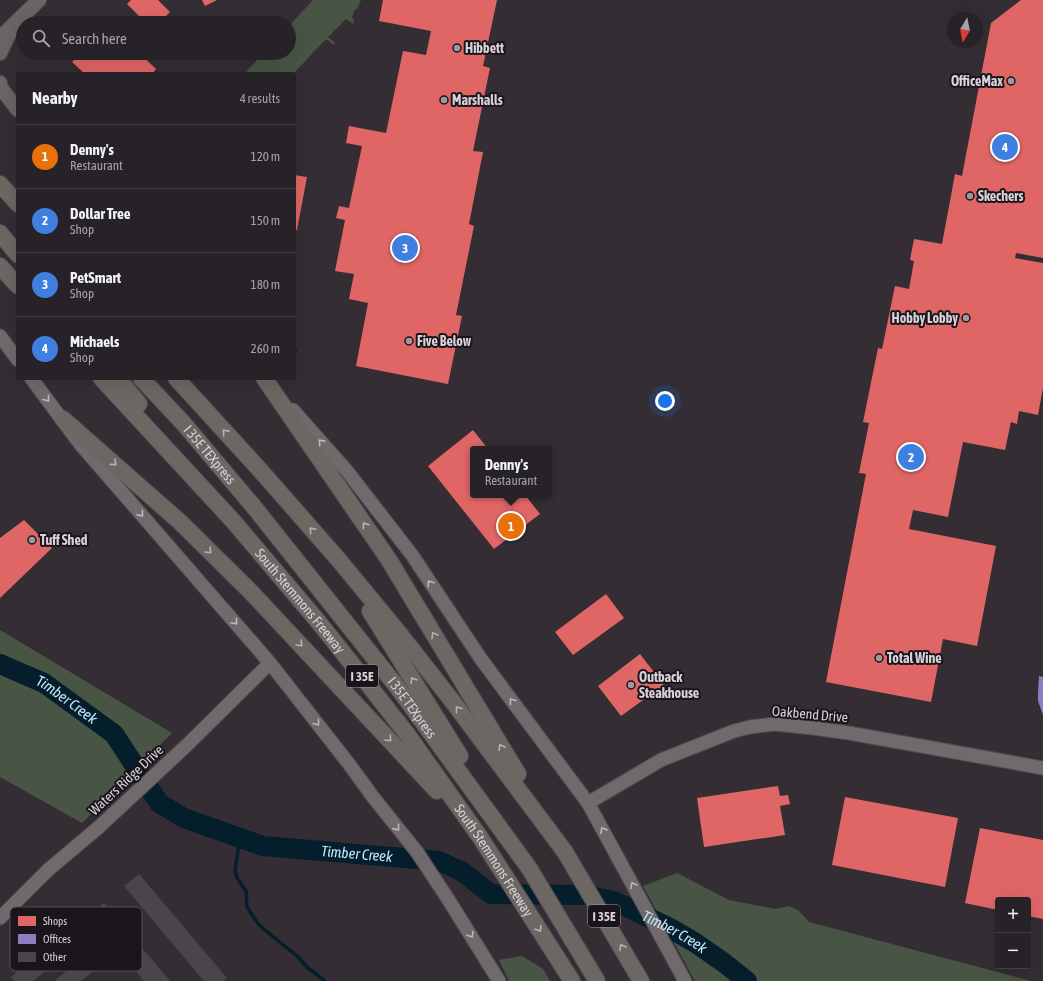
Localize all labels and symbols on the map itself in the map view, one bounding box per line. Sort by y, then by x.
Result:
north arrow [947,12,983,48]
place label: Hibbett [465,40,504,56]
marker: Hibbett [452,43,462,53]
place label: OfficeMax [951,73,1003,89]
marker: OfficeMax [1006,76,1016,86]
place label: Marshalls [452,92,503,108]
marker: Marshalls [439,95,449,105]
pin: 4 [992,132,1018,162]
place label: Skechers [978,188,1024,204]
marker: Skechers [965,191,975,201]
pin: 3 [392,233,418,263]
place label: Hobby Lobby [892,310,958,326]
marker: Hobby Lobby [961,313,971,323]
place label: Five Below [417,333,472,349]
marker: Five Below [404,336,414,346]
your location [655,391,675,411]
one-way arrow [42,394,49,401]
street label: I 35E TEXpress [180,422,239,487]
one-way arrow [223,430,230,437]
one-way arrow [319,439,326,446]
pin: 2 [898,442,924,472]
one-way arrow [109,458,116,465]
one-way arrow [136,510,143,517]
pin: 1 [498,511,524,541]
one-way arrow [363,523,370,530]
one-way arrow [309,527,316,534]
place label: Tuff Shed [40,532,88,548]
marker: Tuff Shed [27,535,37,545]
street label: South Stemmons Freeway [252,545,348,657]
one-way arrow [204,546,212,554]
one-way arrow [427,580,435,587]
one-way arrow [230,618,237,625]
one-way arrow [432,632,439,639]
one-way arrow [295,639,303,647]
place label: Total Wine [887,650,942,666]
marker: Total Wine [874,653,884,663]
road number: I 35E [346,665,378,687]
place label: Outback Steakhouse [639,669,699,701]
water label: Timber Creek [34,672,101,727]
street label: I 35E TEXpress [384,674,440,741]
one-way arrow [410,677,417,684]
marker: Outback Steakhouse [626,680,636,690]
one-way arrow [510,699,517,706]
street label: Oakbend Drive [771,703,849,725]
one-way arrow [456,706,463,713]
one-way arrow [312,719,319,726]
one-way arrow [384,734,391,742]
street label: Waters Ridge Drive [86,742,166,818]
one-way arrow [499,744,506,751]
street label: South Stemmons Freeway [451,801,537,920]
one-way arrow [392,823,399,830]
one-way arrow [601,827,608,834]
water label: Timber Creek [320,842,394,865]
one-way arrow [631,882,638,889]
road number: I 35E [588,905,620,927]
legend [10,907,142,971]
water label: Timber Creek [639,907,711,957]
text: Shops [43,915,67,927]
one-way arrow [535,925,542,932]
one-way arrow [466,931,473,938]
text: Offices [43,933,71,945]
one-way arrow [619,944,626,951]
text: Other [43,951,67,963]

